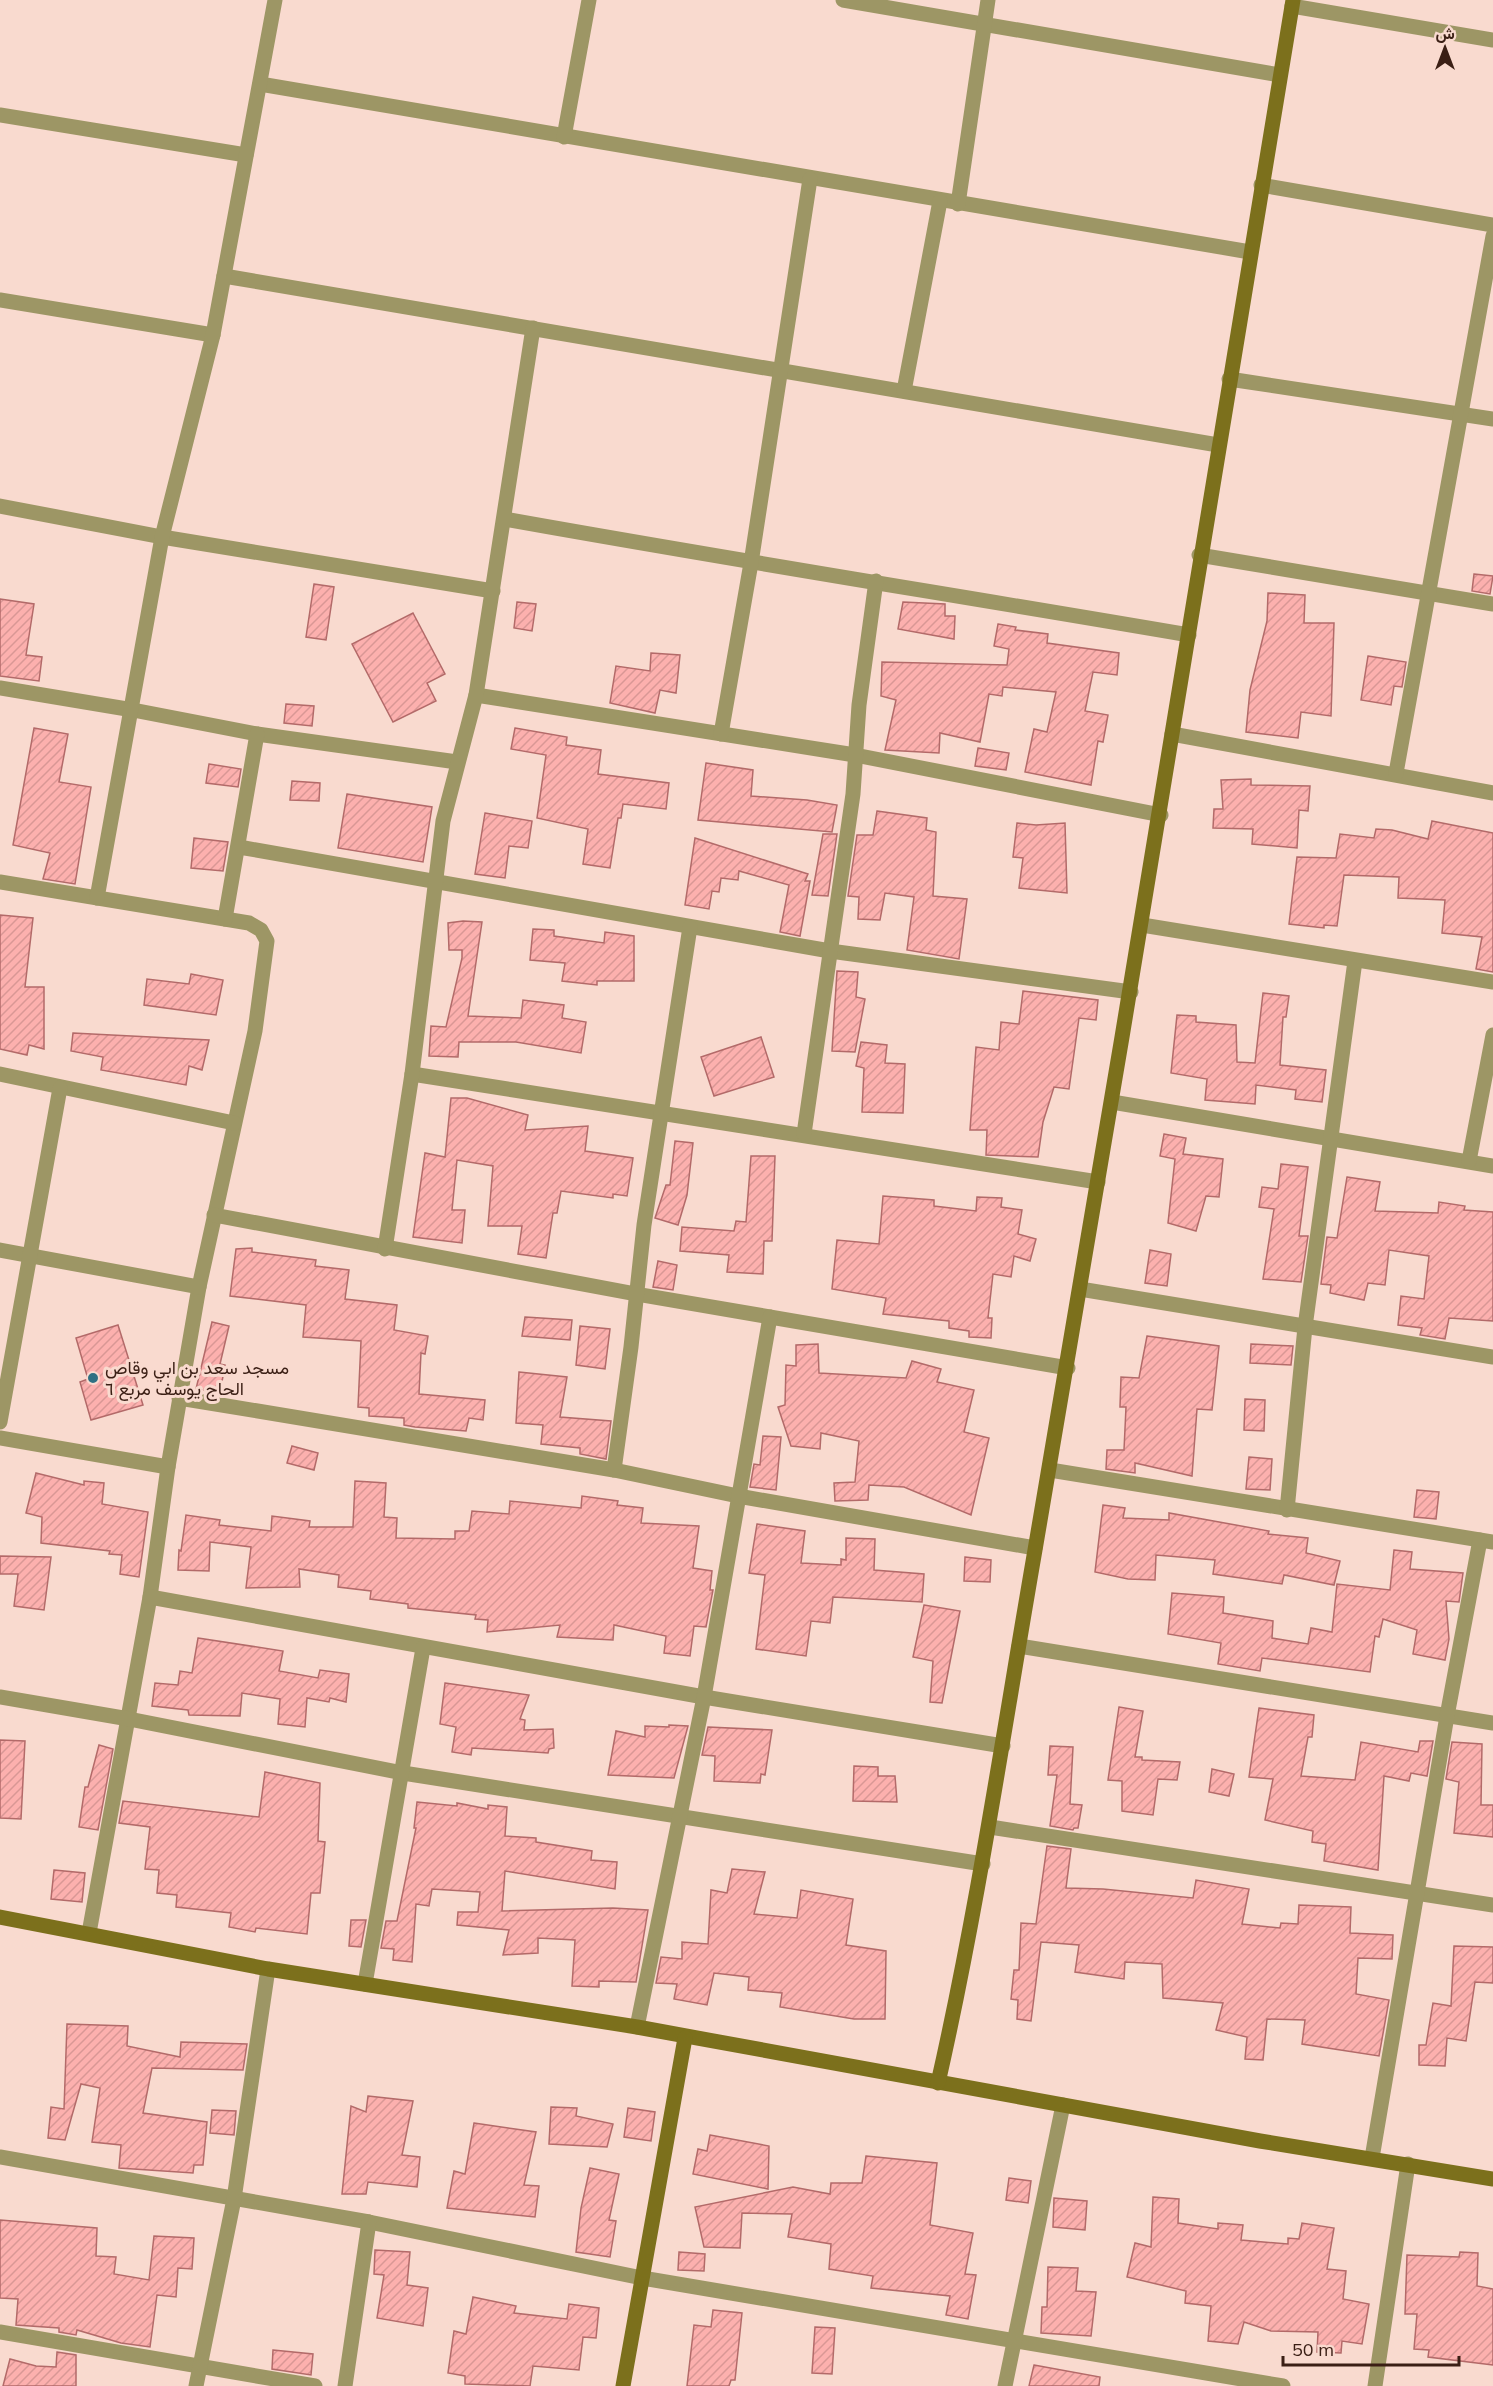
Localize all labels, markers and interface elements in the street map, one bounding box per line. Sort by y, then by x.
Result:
north arrow [1415,18,1475,78]
text: ش [1435,23,1455,43]
place label: مسجد سعد بن ابي وقاص الحاج يوسف مربع ٦ [105,1356,289,1401]
marker: مسجد سعد بن ابي وقاص الحاج يوسف مربع ٦ [86,1371,100,1385]
scale bar [1283,2329,1458,2367]
text: 50 m [1292,2338,1334,2361]

